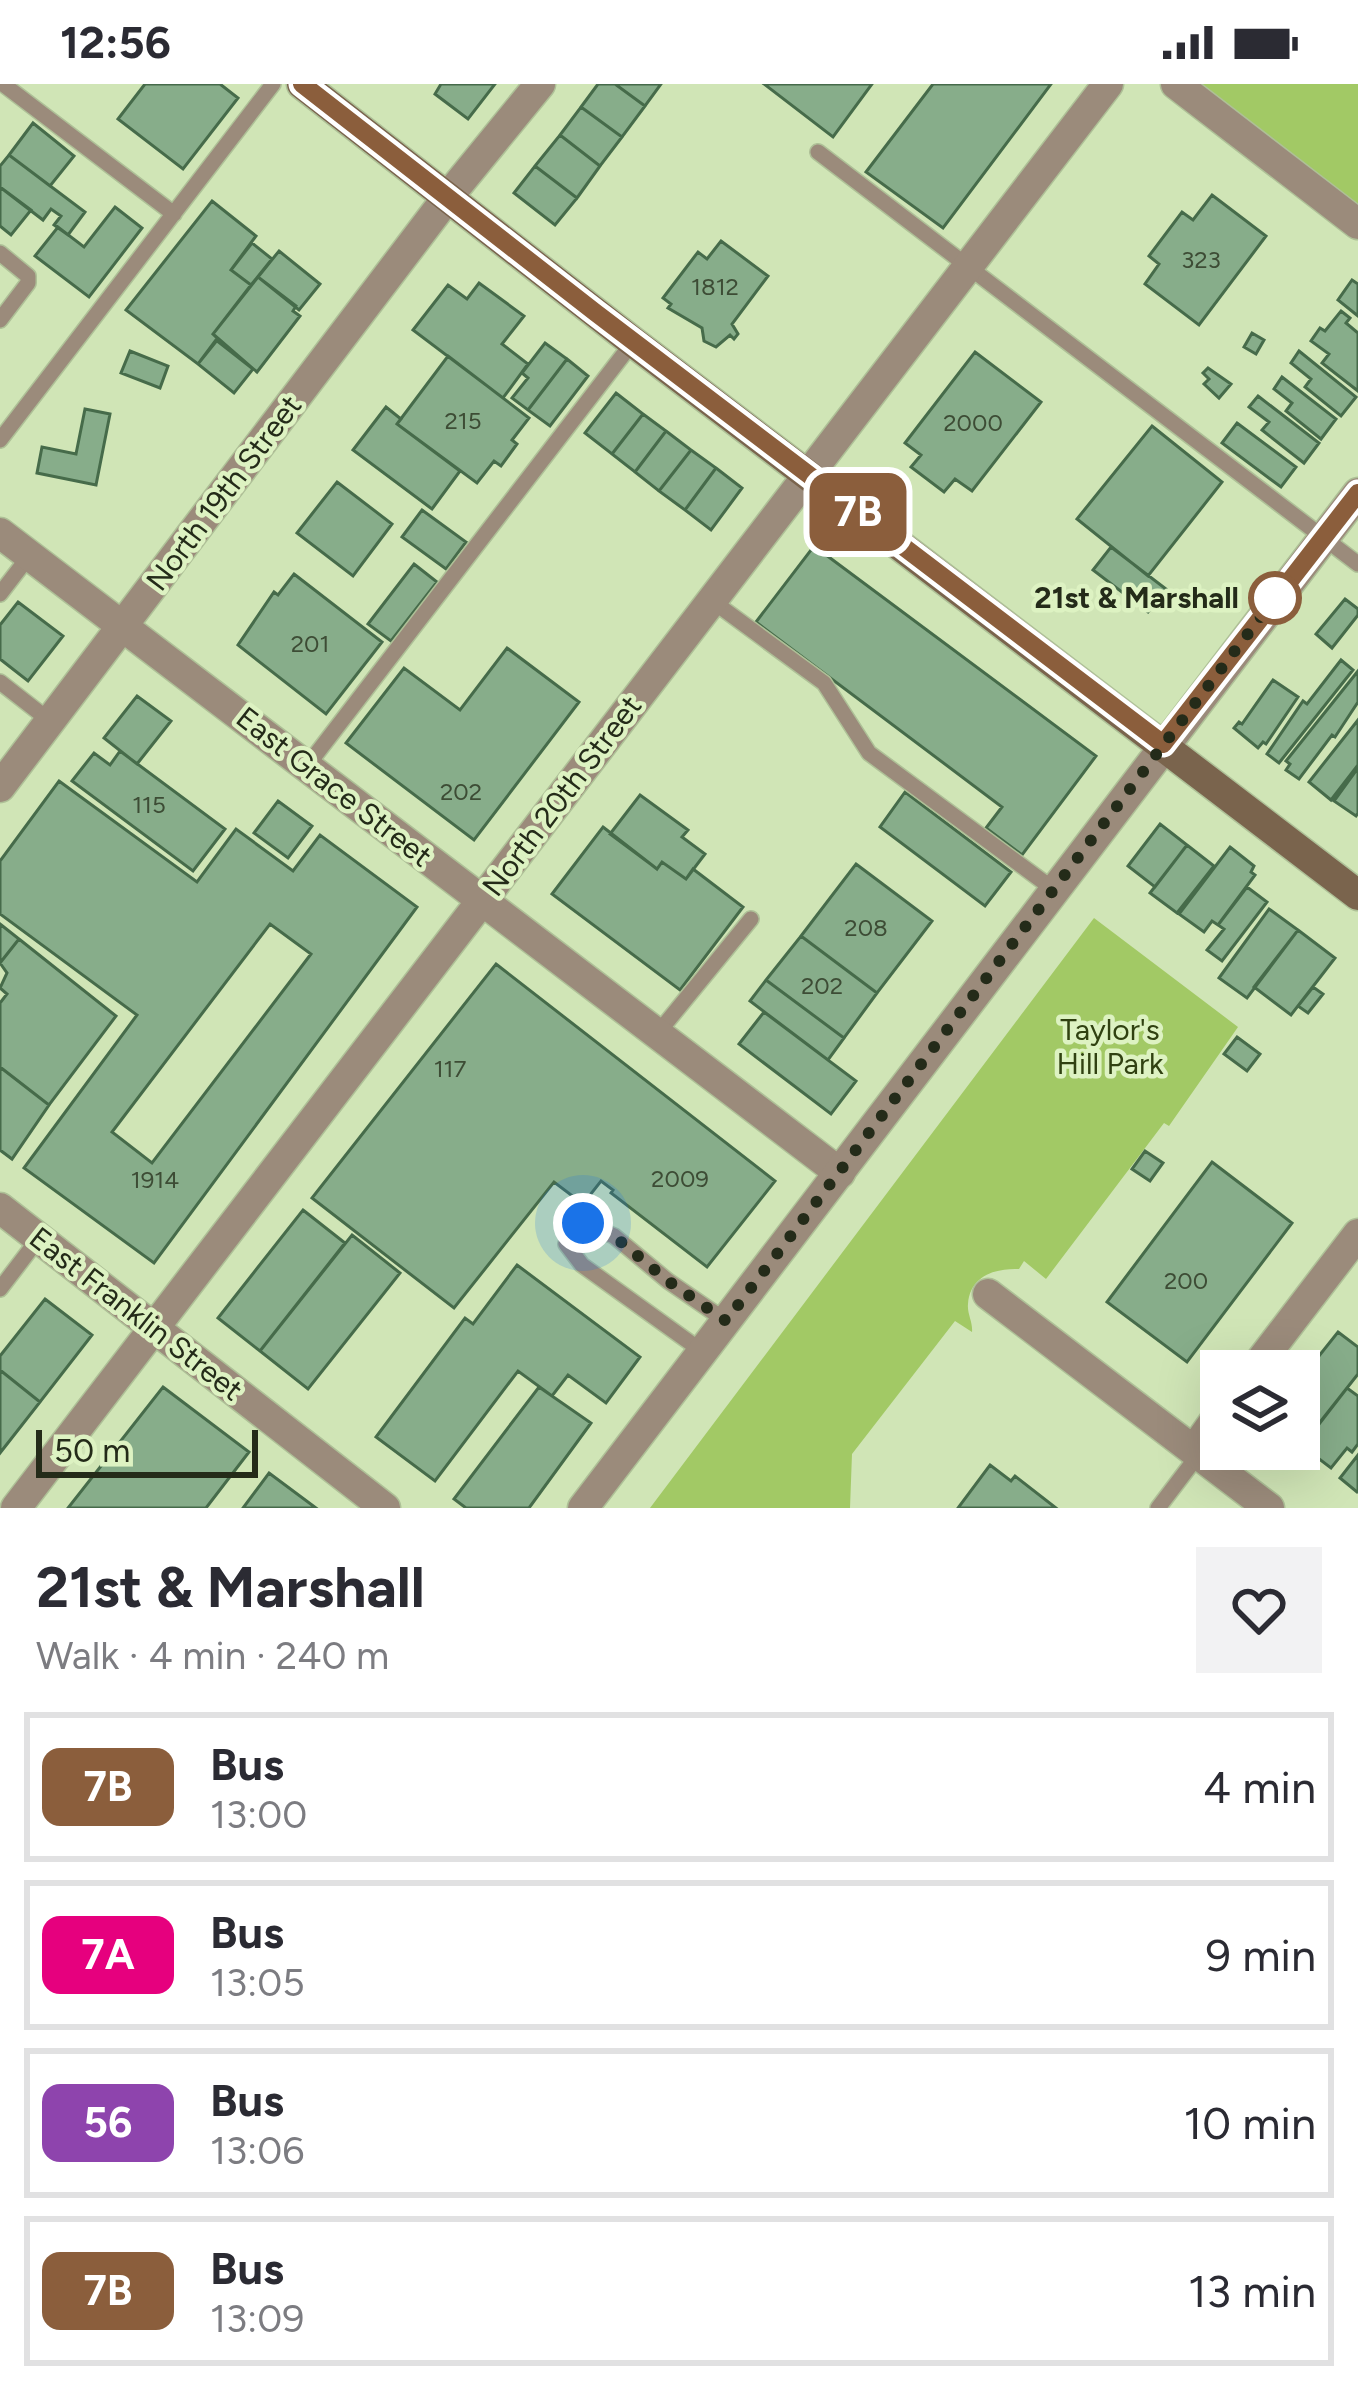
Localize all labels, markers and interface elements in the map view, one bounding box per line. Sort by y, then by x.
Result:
text: 12:56 [60,15,171,69]
house number: 323 [1181,245,1221,274]
house number: 1812 [691,272,739,301]
street label: North 19th Street [138,388,309,598]
house number: 215 [444,406,482,435]
house number: 2000 [943,408,1003,437]
line badge: 7B [804,473,912,551]
text: 7B [833,486,883,537]
marker: 21st & Marshall [1250,573,1300,623]
place label: 21st & Marshall [1034,579,1239,616]
house number: 201 [291,629,329,658]
street label: North 20th Street [474,688,649,903]
street label: East Grace Street [229,699,439,874]
house number: 202 [440,777,482,806]
house number: 115 [132,790,166,819]
house number: 208 [844,913,888,942]
house number: 202 [801,971,843,1000]
park label: Taylor's Hill Park [1056,1011,1164,1082]
house number: 117 [434,1054,466,1083]
house number: 2009 [651,1164,709,1193]
house number: 1914 [131,1165,179,1194]
your location [553,1193,613,1253]
street label: East Franklin Street [22,1219,250,1408]
house number: 200 [1164,1266,1208,1295]
map controls [1200,1350,1320,1470]
button: layers [1200,1350,1320,1470]
scale bar [36,1424,258,1477]
text: 50 m [54,1431,130,1470]
button: heart [1196,1547,1322,1673]
text: 21st & Marshall [36,1553,425,1621]
text: Walk · 4 min · 240 m [36,1632,389,1679]
text: Bus [210,1737,284,1791]
text: 4 min [1203,1760,1316,1814]
text: 7B [83,1761,133,1812]
text: 13:00 [210,1791,307,1838]
text: Bus [210,1905,284,1959]
text: 9 min [1206,1928,1316,1982]
text: 7A [81,1929,135,1980]
text: 13:05 [210,1959,305,2006]
text: Bus [210,2073,284,2127]
text: 10 min [1184,2096,1316,2150]
text: 56 [84,2097,132,2148]
text: 13:06 [210,2127,304,2174]
text: Bus [210,2241,284,2295]
text: 13 min [1188,2264,1316,2318]
text: 7B [83,2265,133,2316]
text: 13:09 [210,2295,304,2342]

